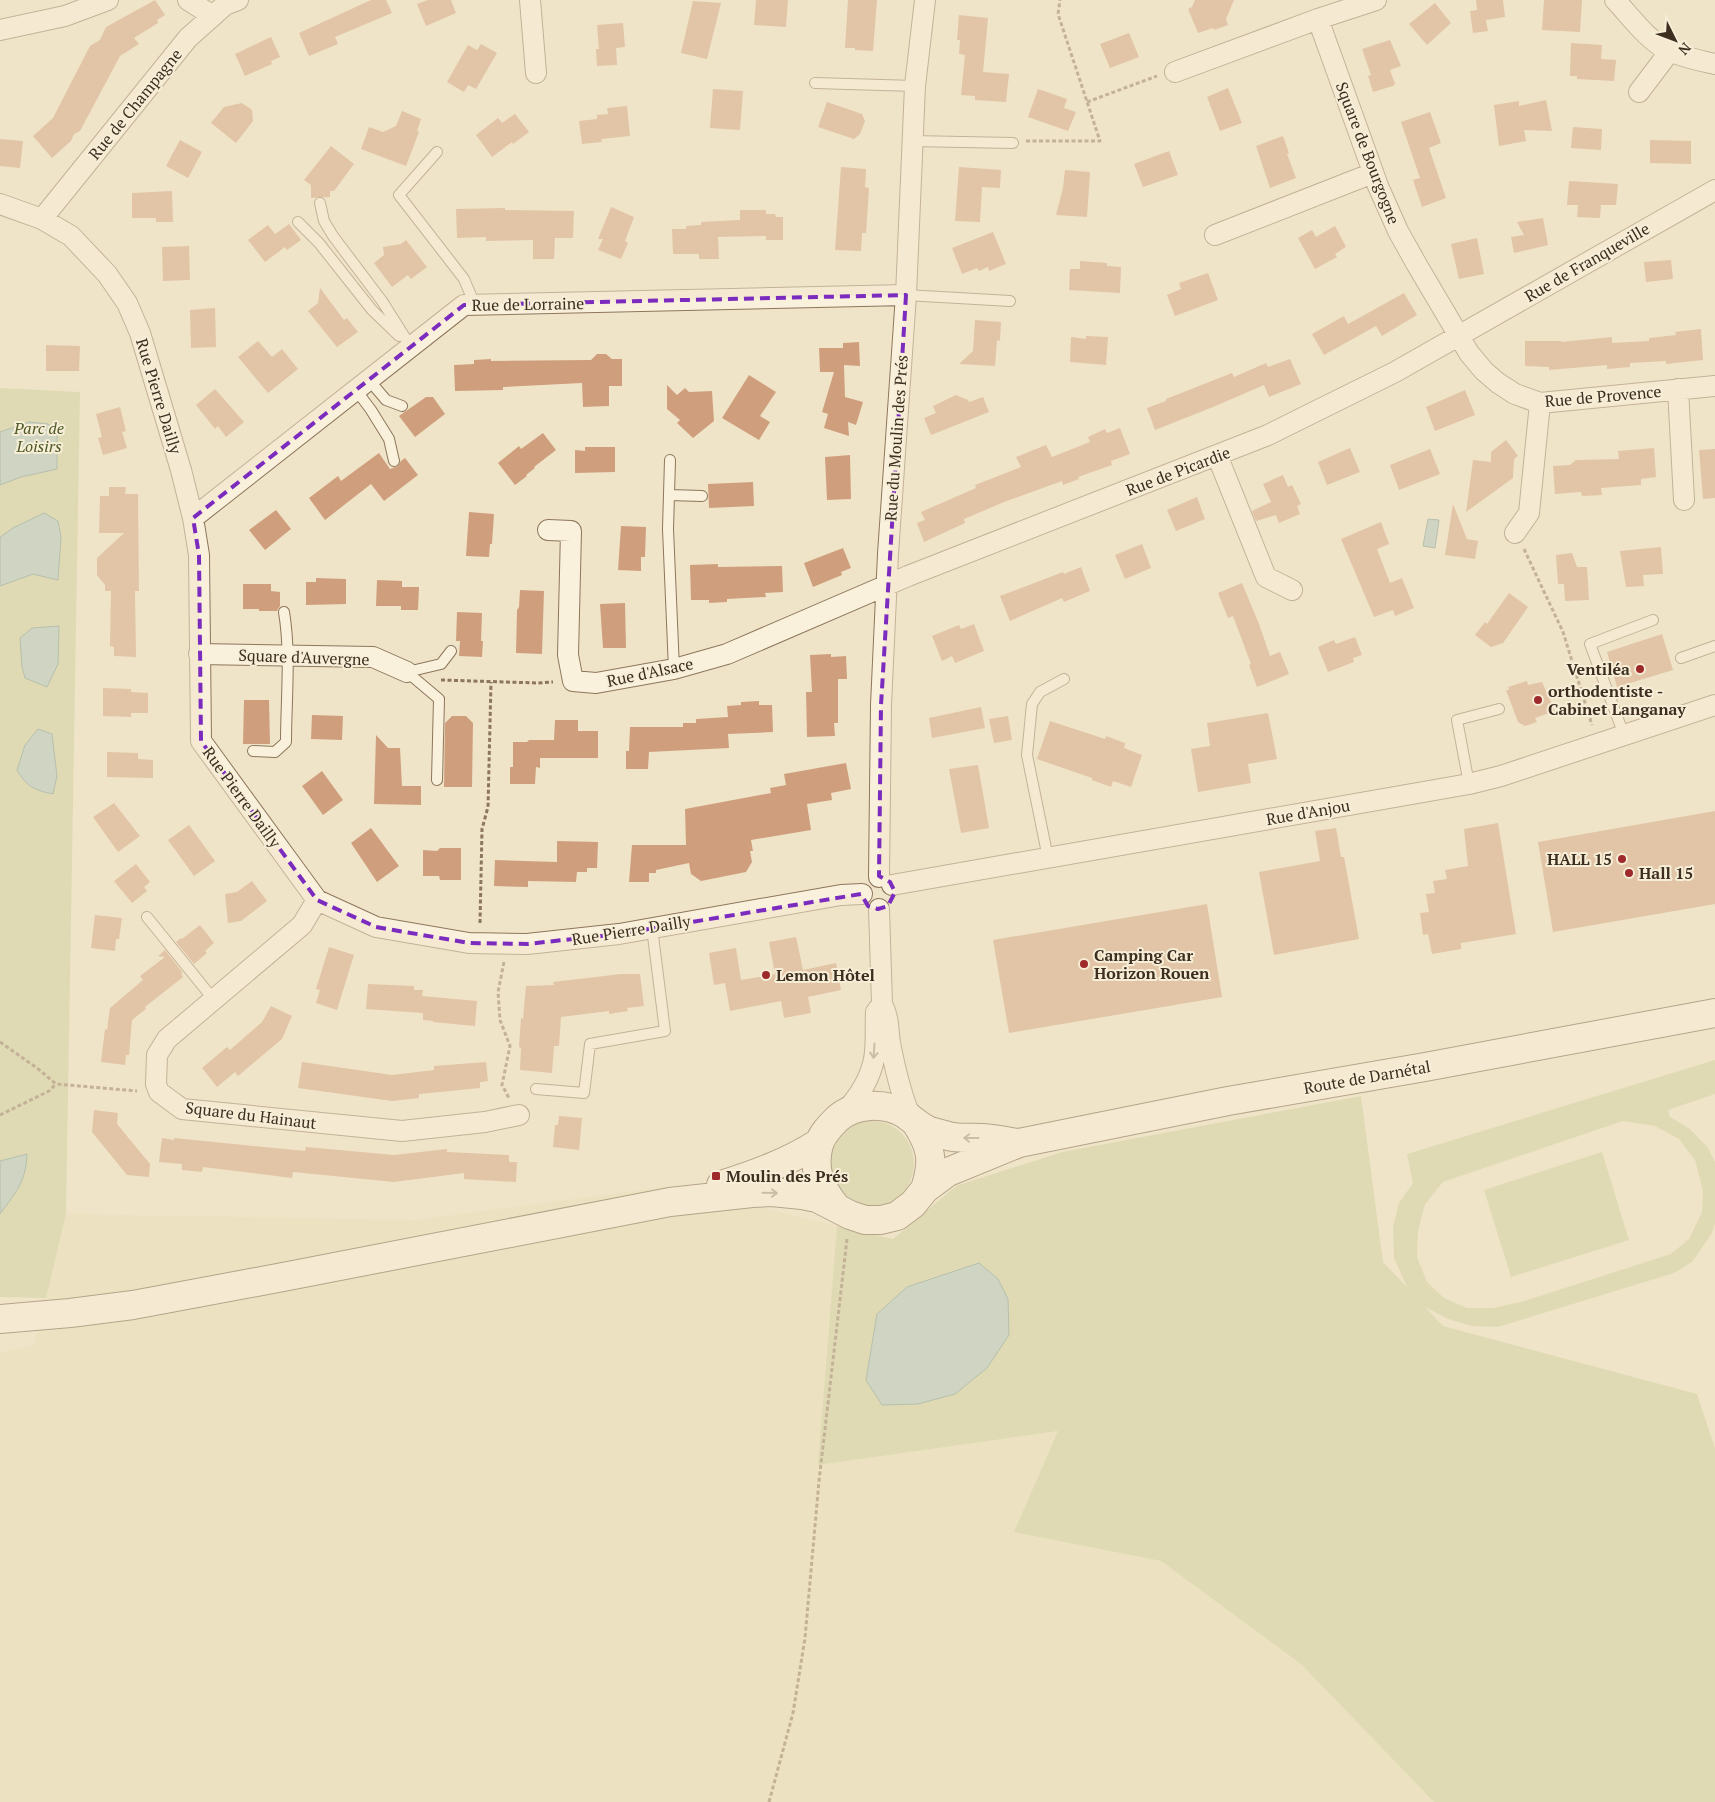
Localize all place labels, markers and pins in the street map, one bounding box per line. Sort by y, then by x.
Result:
place label: Ventiléa [1566,658,1630,680]
marker: Ventiléa [1634,663,1646,675]
place label: orthodentiste - Cabinet Langanay [1548,680,1686,720]
marker: orthodentiste - Cabinet Langanay [1532,694,1544,706]
place label: HALL 15 [1547,848,1612,870]
marker: HALL 15 [1616,853,1628,865]
place label: Hall 15 [1639,862,1693,884]
marker: Hall 15 [1623,867,1635,879]
place label: Camping Car Horizon Rouen [1094,944,1210,984]
marker: Camping Car Horizon Rouen [1078,958,1090,970]
place label: Lemon Hôtel [776,964,875,986]
marker: Lemon Hôtel [760,969,772,981]
place label: Moulin des Prés [726,1165,848,1187]
marker: Moulin des Prés [710,1170,722,1182]

